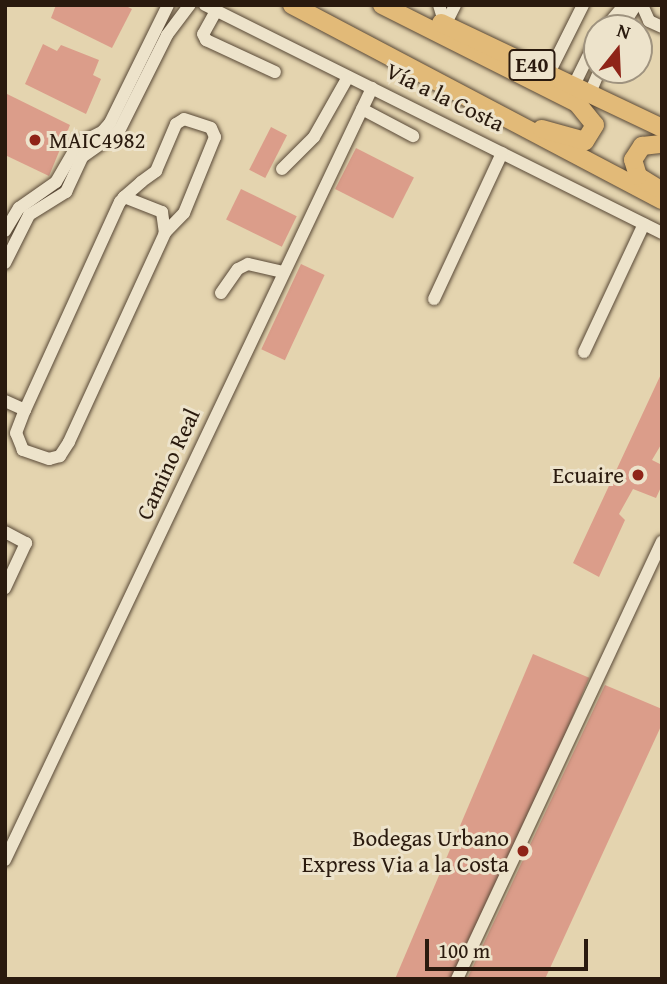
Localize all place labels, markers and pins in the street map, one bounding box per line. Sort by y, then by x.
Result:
place label: MAIC4982 [49,126,146,154]
marker: MAIC4982 [27,132,43,148]
place label: Ecuaire [552,461,624,489]
marker: Ecuaire [630,467,646,483]
place label: Bodegas Urbano Express Via a la Costa [302,824,509,878]
marker: Bodegas Urbano Express Via a la Costa [515,843,531,859]

